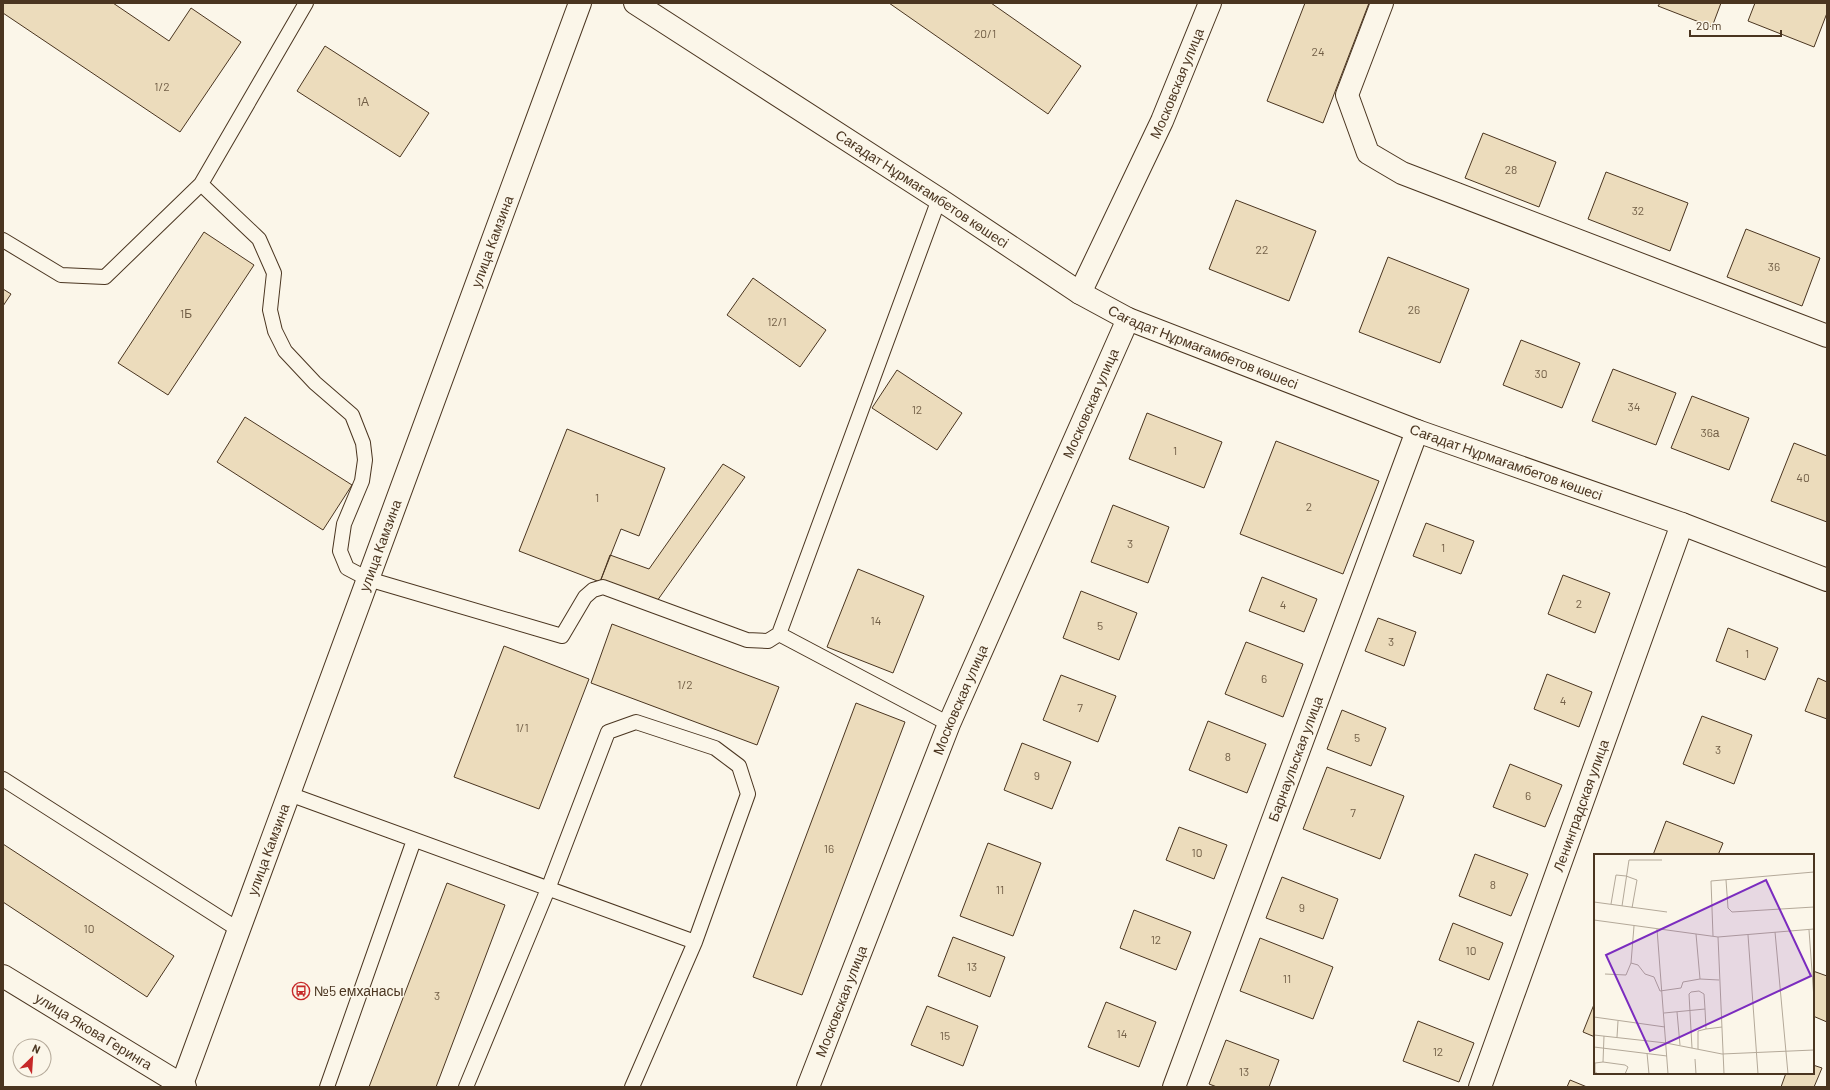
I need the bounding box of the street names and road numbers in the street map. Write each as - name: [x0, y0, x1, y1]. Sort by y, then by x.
- street label: Московская улица: [1146, 25, 1207, 141]
- street label: Сағадат Нұрмағамбетов көшесі: [833, 126, 1012, 251]
- street label: улица Камзина: [467, 193, 516, 290]
- street label: Сағадат Нұрмағамбетов көшесі: [1105, 301, 1301, 392]
- street label: Московская улица: [1059, 345, 1122, 461]
- street label: Сағадат Нұрмағамбетов көшесі: [1407, 420, 1605, 503]
- street label: улица Камзина: [355, 497, 405, 594]
- street label: Московская улица: [929, 642, 991, 757]
- street label: Барнаульская улица: [1264, 693, 1326, 824]
- street label: Ленинградская улица: [1549, 737, 1612, 874]
- street label: улица Камзина: [243, 801, 293, 898]
- street label: Московская улица: [812, 943, 870, 1059]
- street label: улица Якова Геринга: [32, 989, 156, 1073]

